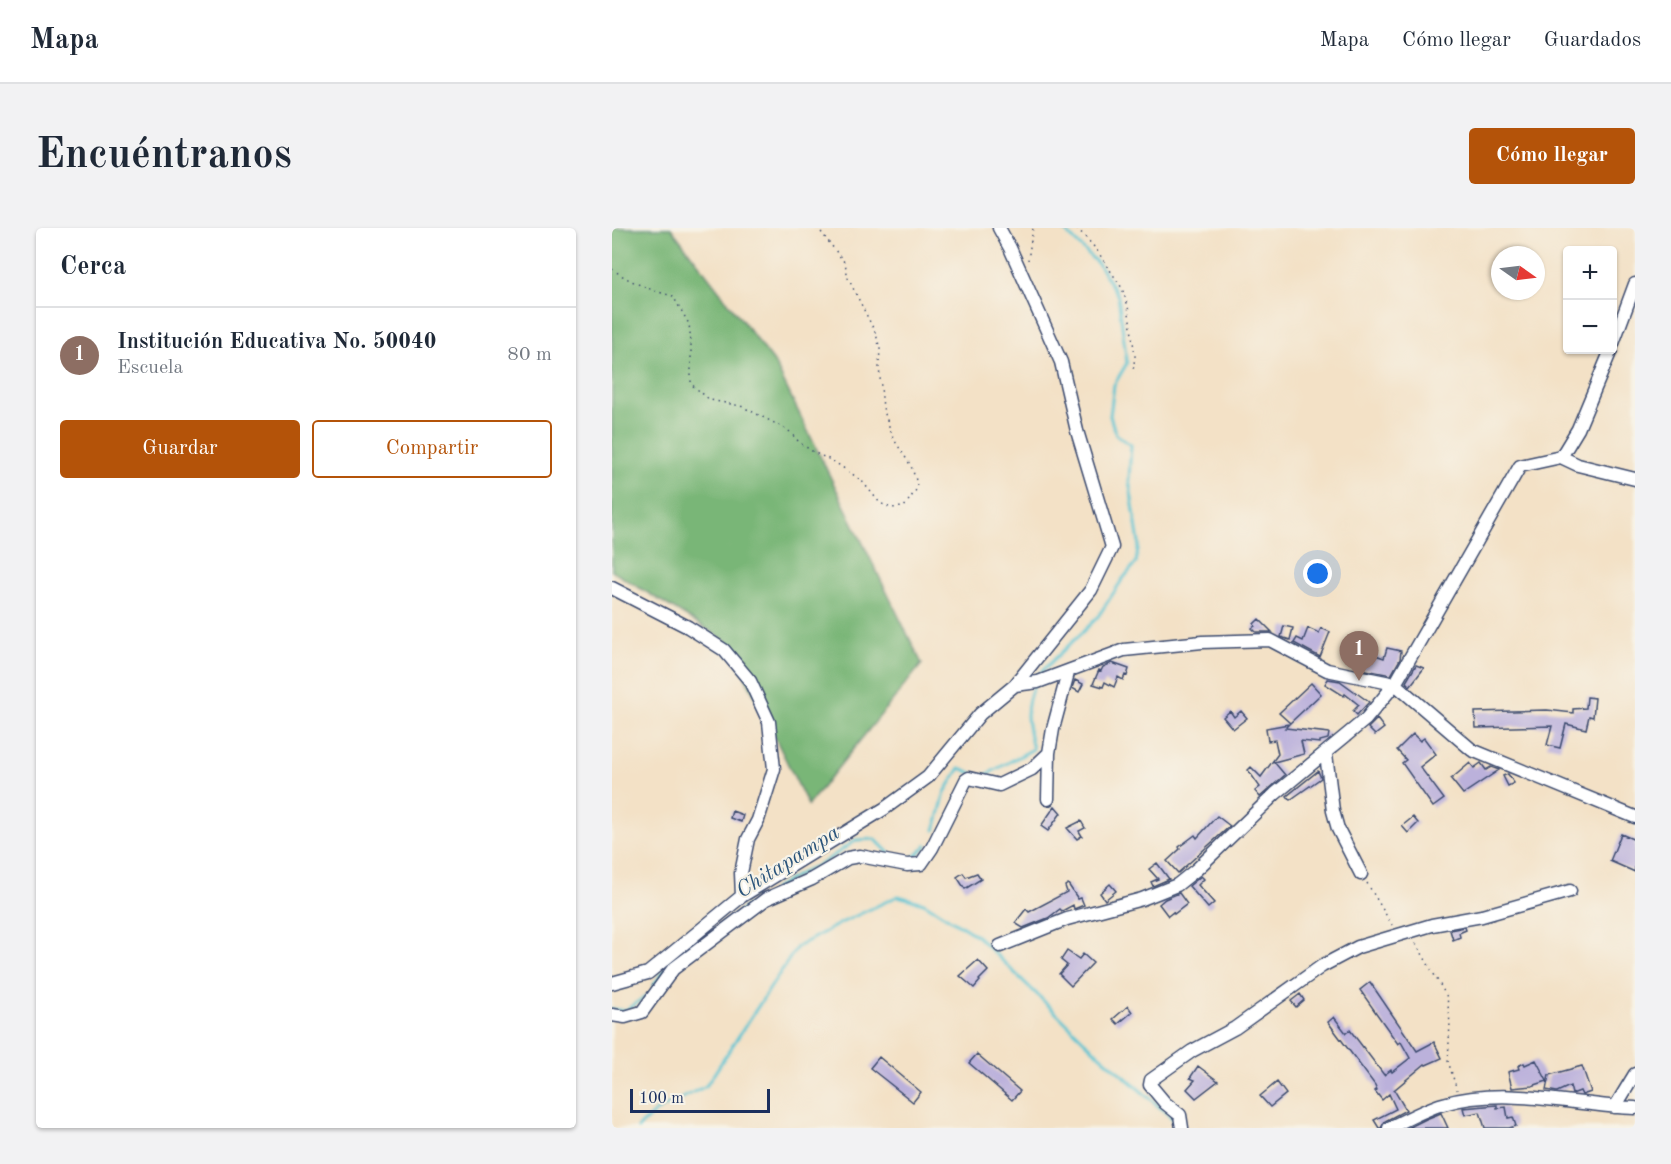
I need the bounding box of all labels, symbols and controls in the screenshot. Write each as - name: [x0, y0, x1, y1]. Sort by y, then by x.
- text: Mapa: [30, 27, 99, 55]
- text: Mapa: [1320, 30, 1369, 51]
- text: Cómo llegar: [1402, 30, 1511, 51]
- text: Guardados: [1544, 30, 1641, 51]
- button: Cómo llegar: [1469, 128, 1635, 184]
- text: Encuéntranos: [36, 135, 292, 177]
- north arrow: [1491, 246, 1545, 300]
- map controls: [1563, 246, 1617, 354]
- button: +: [1563, 246, 1617, 300]
- text: Cerca: [60, 254, 126, 280]
- button: −: [1563, 300, 1617, 354]
- text: Institución Educativa No. 50040: [117, 331, 437, 353]
- text: 1: [74, 345, 85, 365]
- text: 80 m: [507, 345, 552, 365]
- text: Escuela: [117, 358, 183, 378]
- button: Guardar: [60, 420, 300, 478]
- button: Compartir: [312, 420, 552, 478]
- your location: [1303, 559, 1332, 588]
- pin: 1: [1340, 632, 1378, 681]
- water label: Chitapampa: [732, 821, 844, 902]
- scale bar: [630, 1086, 770, 1114]
- text: 100 m: [639, 1091, 684, 1107]

